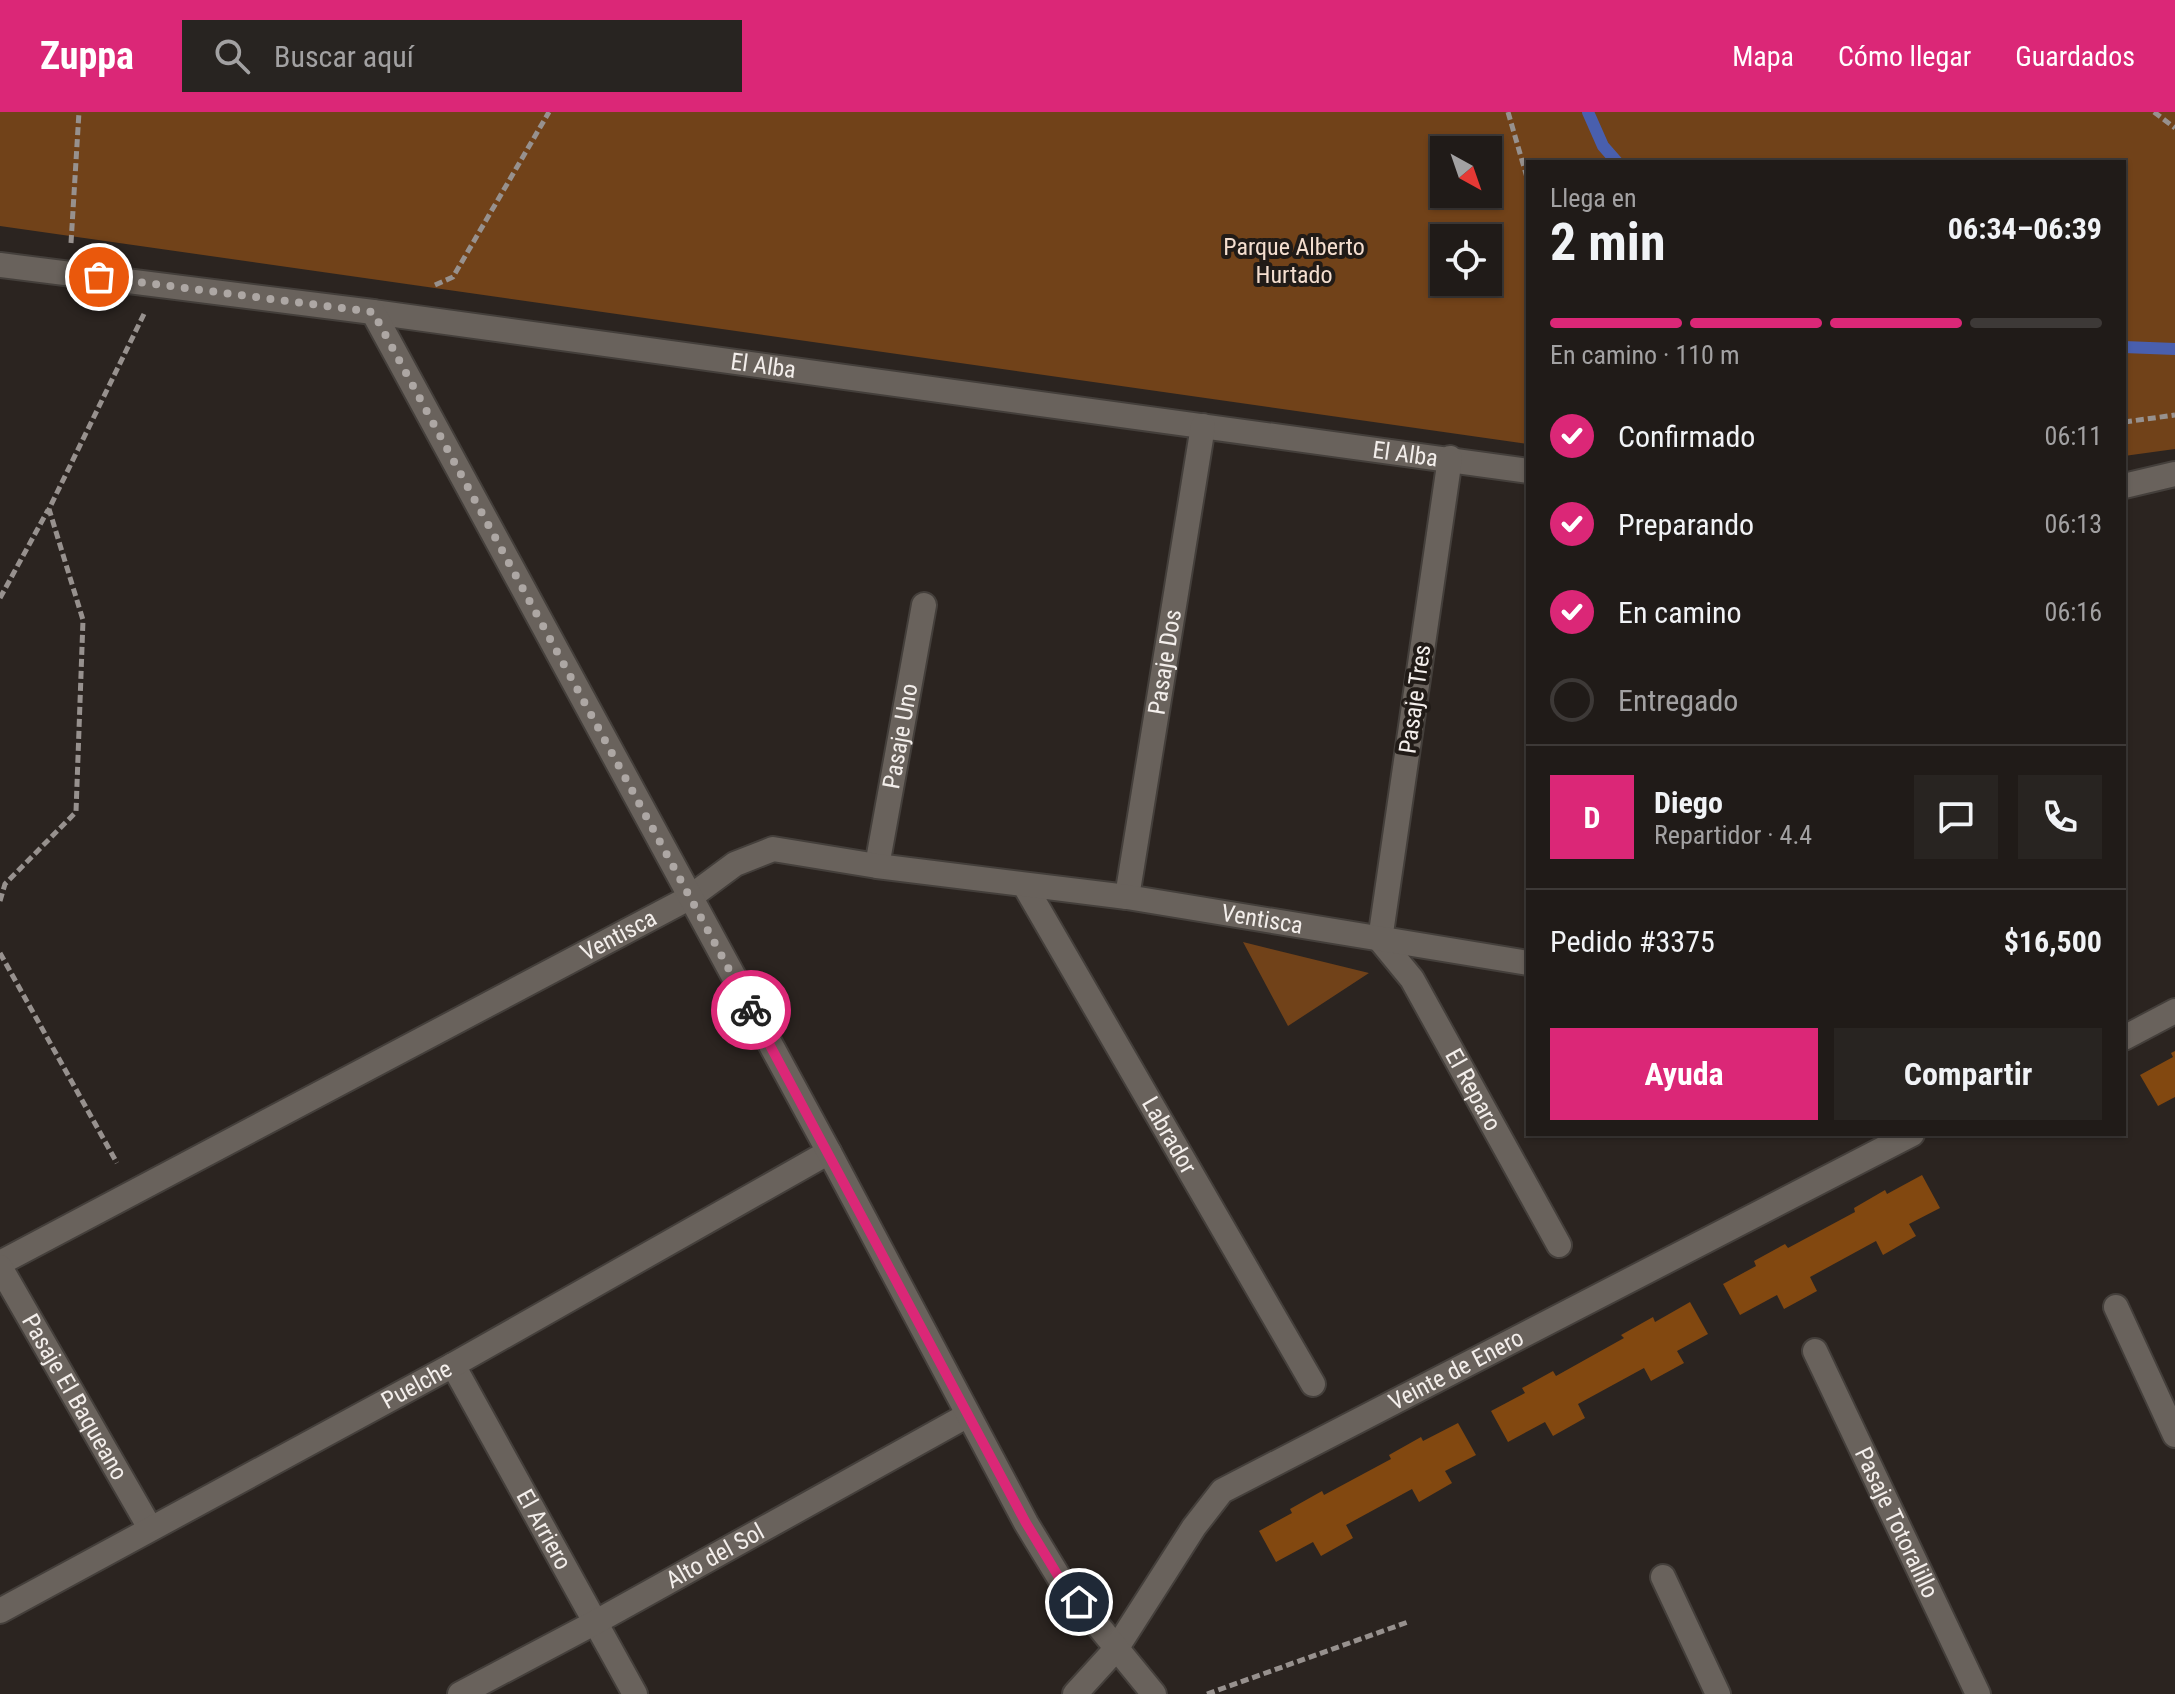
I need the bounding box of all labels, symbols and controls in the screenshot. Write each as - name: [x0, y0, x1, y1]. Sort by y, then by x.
- search box: [182, 20, 742, 92]
- text: Zuppa: [40, 34, 134, 78]
- icon: search: [210, 34, 254, 78]
- text: Buscar aquí: [274, 39, 414, 74]
- text: Mapa: [1732, 40, 1794, 73]
- text: Cómo llegar: [1838, 40, 1971, 73]
- text: Guardados: [2015, 40, 2135, 73]
- north arrow: [1430, 136, 1502, 208]
- map controls: [1430, 136, 1502, 296]
- text: Llega en: [1550, 183, 1637, 213]
- text: 06:34–06:39: [1948, 211, 2102, 246]
- text: 2 min: [1550, 212, 1666, 273]
- button: locate: [1430, 224, 1502, 296]
- park label: Parque Alberto Hurtado: [1223, 233, 1365, 289]
- pin: [65, 243, 133, 311]
- icon: bag: [77, 255, 121, 299]
- text: En camino · 110 m: [1550, 340, 1739, 370]
- street label: El Alba: [729, 347, 798, 384]
- icon: check: [1550, 414, 1594, 458]
- text: Confirmado: [1618, 419, 1755, 454]
- text: 06:11: [2045, 421, 2102, 451]
- street label: El Alba: [1371, 436, 1440, 472]
- icon: check: [1550, 502, 1594, 546]
- text: Preparando: [1618, 507, 1754, 542]
- text: 06:13: [2045, 509, 2102, 539]
- icon: check: [1550, 590, 1594, 634]
- text: En camino: [1618, 595, 1742, 630]
- text: 06:16: [2045, 597, 2102, 627]
- street label: Pasaje Dos: [1143, 607, 1187, 717]
- street label: Pasaje Tres: [1394, 643, 1436, 755]
- street label: Pasaje Uno: [877, 681, 924, 791]
- text: Entregado: [1618, 683, 1738, 718]
- button: chat: [1914, 775, 1998, 859]
- button: phone: [2018, 775, 2102, 859]
- text: Diego: [1654, 785, 1723, 820]
- text: D: [1584, 800, 1600, 835]
- text: Repartidor · 4.4: [1654, 820, 1812, 850]
- street label: Ventisca: [1219, 899, 1305, 940]
- street label: Ventisca: [576, 904, 661, 967]
- text: Pedido #3375: [1550, 924, 1715, 959]
- text: $16,500: [2004, 924, 2102, 959]
- courier: [711, 970, 791, 1050]
- icon: bike: [729, 988, 773, 1032]
- button: Ayuda: [1550, 1028, 1818, 1120]
- button: Compartir: [1834, 1028, 2102, 1120]
- street label: El Reparo: [1439, 1044, 1507, 1136]
- street label: Labrador: [1136, 1092, 1202, 1179]
- street label: Pasaje El Baqueano: [16, 1309, 133, 1485]
- street label: Veinte de Enero: [1384, 1323, 1528, 1416]
- street label: Puelche: [377, 1354, 456, 1415]
- street label: Pasaje Totoralillo: [1849, 1443, 1944, 1602]
- street label: El Arriero: [511, 1485, 577, 1574]
- street label: Alto del Sol: [661, 1517, 769, 1594]
- pin: [1045, 1568, 1113, 1636]
- icon: home: [1057, 1580, 1101, 1624]

